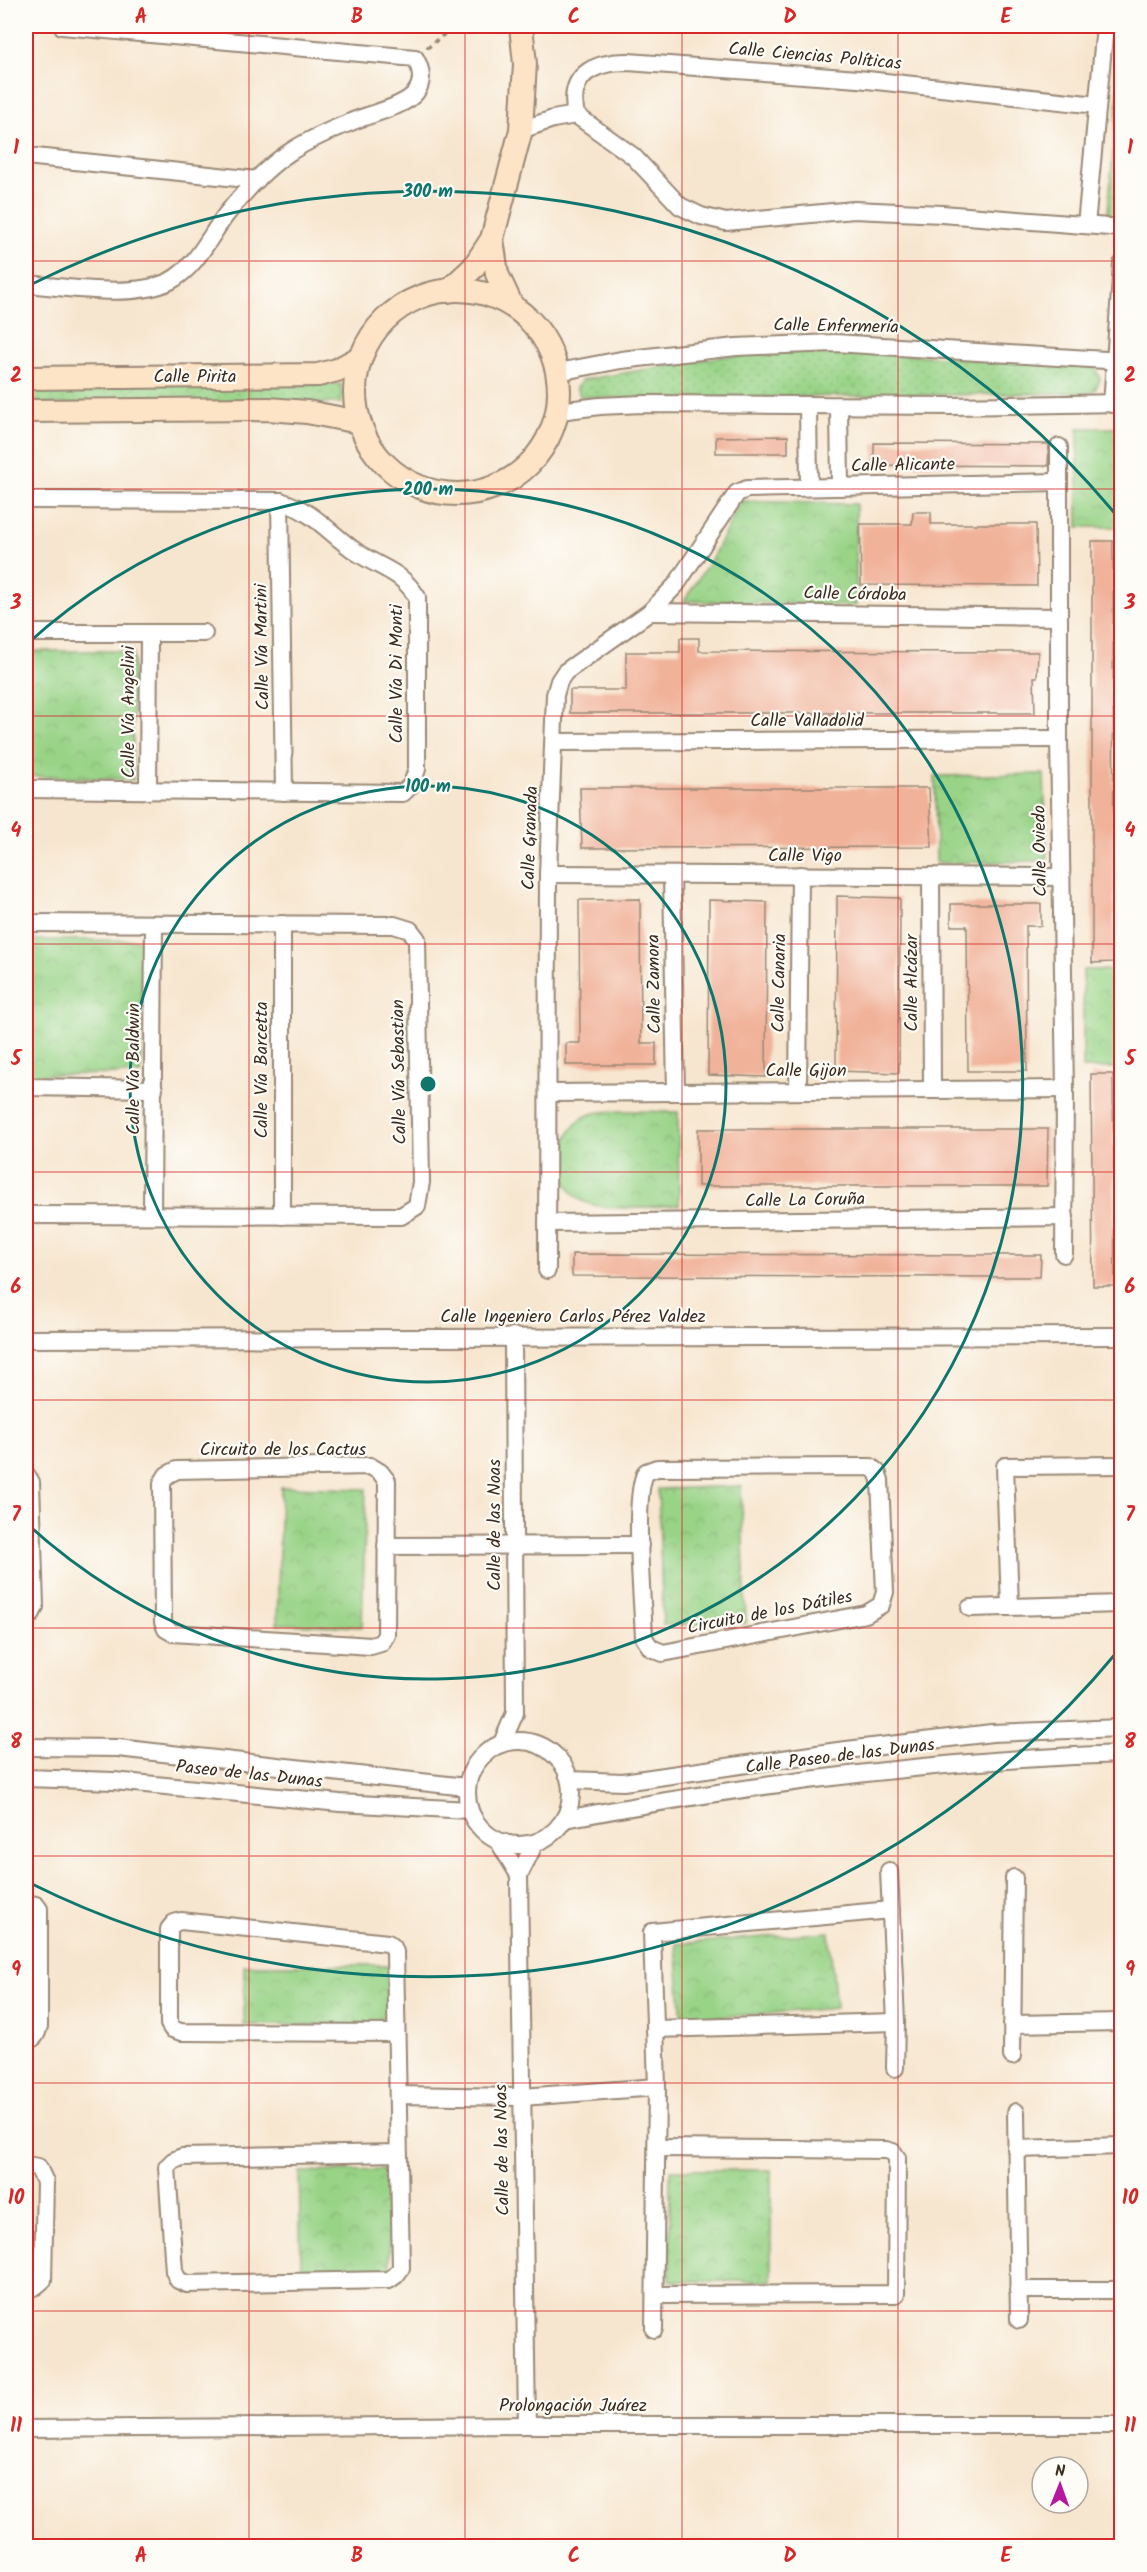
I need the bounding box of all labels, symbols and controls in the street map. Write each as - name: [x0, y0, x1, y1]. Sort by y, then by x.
- text: A: [135, 2, 147, 34]
- text: B: [351, 2, 363, 34]
- text: C: [568, 2, 580, 34]
- text: D: [783, 2, 797, 34]
- text: E: [1000, 2, 1012, 34]
- street label: Calle Ciencias Políticas: [727, 35, 903, 79]
- text: 1: [13, 133, 19, 165]
- text: 1: [1127, 133, 1133, 165]
- text: 300 m: [402, 178, 453, 207]
- street label: Calle Enfermería: [773, 311, 899, 343]
- text: 2: [10, 361, 22, 393]
- text: 2: [1124, 361, 1136, 393]
- street label: Calle Pirita: [153, 363, 237, 392]
- street label: Calle Alicante: [851, 451, 955, 481]
- text: 200 m: [403, 476, 454, 505]
- street label: Calle Córdoba: [803, 580, 907, 610]
- street label: Calle Vía Martini: [247, 583, 279, 711]
- text: 3: [10, 588, 22, 620]
- text: 3: [1124, 588, 1136, 620]
- street label: Calle Vía Di Monti: [383, 604, 412, 744]
- street label: Calle Vía Angelini: [115, 645, 144, 778]
- street label: Calle Valladolid: [750, 707, 865, 736]
- text: 100 m: [405, 773, 451, 802]
- street label: Calle Granada: [515, 785, 547, 891]
- street label: Calle Oviedo: [1026, 805, 1056, 897]
- text: 4: [11, 816, 22, 848]
- text: 4: [1125, 816, 1136, 848]
- street label: Calle Vigo: [768, 842, 842, 871]
- street label: Calle Canaria: [765, 933, 795, 1033]
- street label: Calle Alcázar: [898, 933, 927, 1032]
- street label: Calle Zamora: [640, 934, 670, 1034]
- street label: Calle Vía Sebastian: [384, 999, 416, 1145]
- street label: Calle Vía Barcetta: [248, 1001, 277, 1139]
- street label: Calle Vía Baldwin: [120, 1003, 149, 1135]
- text: 5: [10, 1044, 23, 1076]
- text: 5: [1124, 1044, 1137, 1076]
- street label: Calle Gijon: [766, 1057, 846, 1086]
- centre of rings: [418, 1074, 438, 1094]
- street label: Calle La Coruña: [745, 1185, 865, 1217]
- text: 6: [11, 1272, 22, 1304]
- text: 6: [1125, 1272, 1136, 1304]
- street label: Calle Ingeniero Carlos Pérez Valdez: [440, 1303, 706, 1332]
- street label: Circuito de los Cactus: [200, 1436, 367, 1465]
- street label: Calle de las Noas: [481, 1459, 510, 1591]
- text: 7: [11, 1500, 21, 1532]
- text: 7: [1125, 1500, 1135, 1532]
- street label: Circuito de los Dátiles: [685, 1583, 855, 1643]
- text: 8: [10, 1727, 22, 1759]
- text: 8: [1124, 1727, 1136, 1759]
- street label: Calle Paseo de las Dunas: [744, 1731, 937, 1783]
- street label: Paseo de las Dunas: [174, 1753, 324, 1797]
- text: 9: [11, 1955, 21, 1987]
- text: 9: [1125, 1955, 1135, 1987]
- street label: Calle de las Noas: [487, 2084, 519, 2216]
- text: 10: [8, 2183, 25, 2215]
- text: 10: [1122, 2183, 1139, 2215]
- street label: Prolongación Juárez: [499, 2392, 647, 2421]
- text: 11: [10, 2411, 22, 2443]
- text: 11: [1124, 2411, 1136, 2443]
- north arrow: [1030, 2455, 1090, 2515]
- text: N: [1055, 2459, 1066, 2484]
- text: A: [135, 2541, 147, 2572]
- text: B: [351, 2541, 363, 2572]
- text: C: [568, 2541, 580, 2572]
- text: D: [783, 2541, 797, 2572]
- text: E: [1000, 2541, 1012, 2572]

